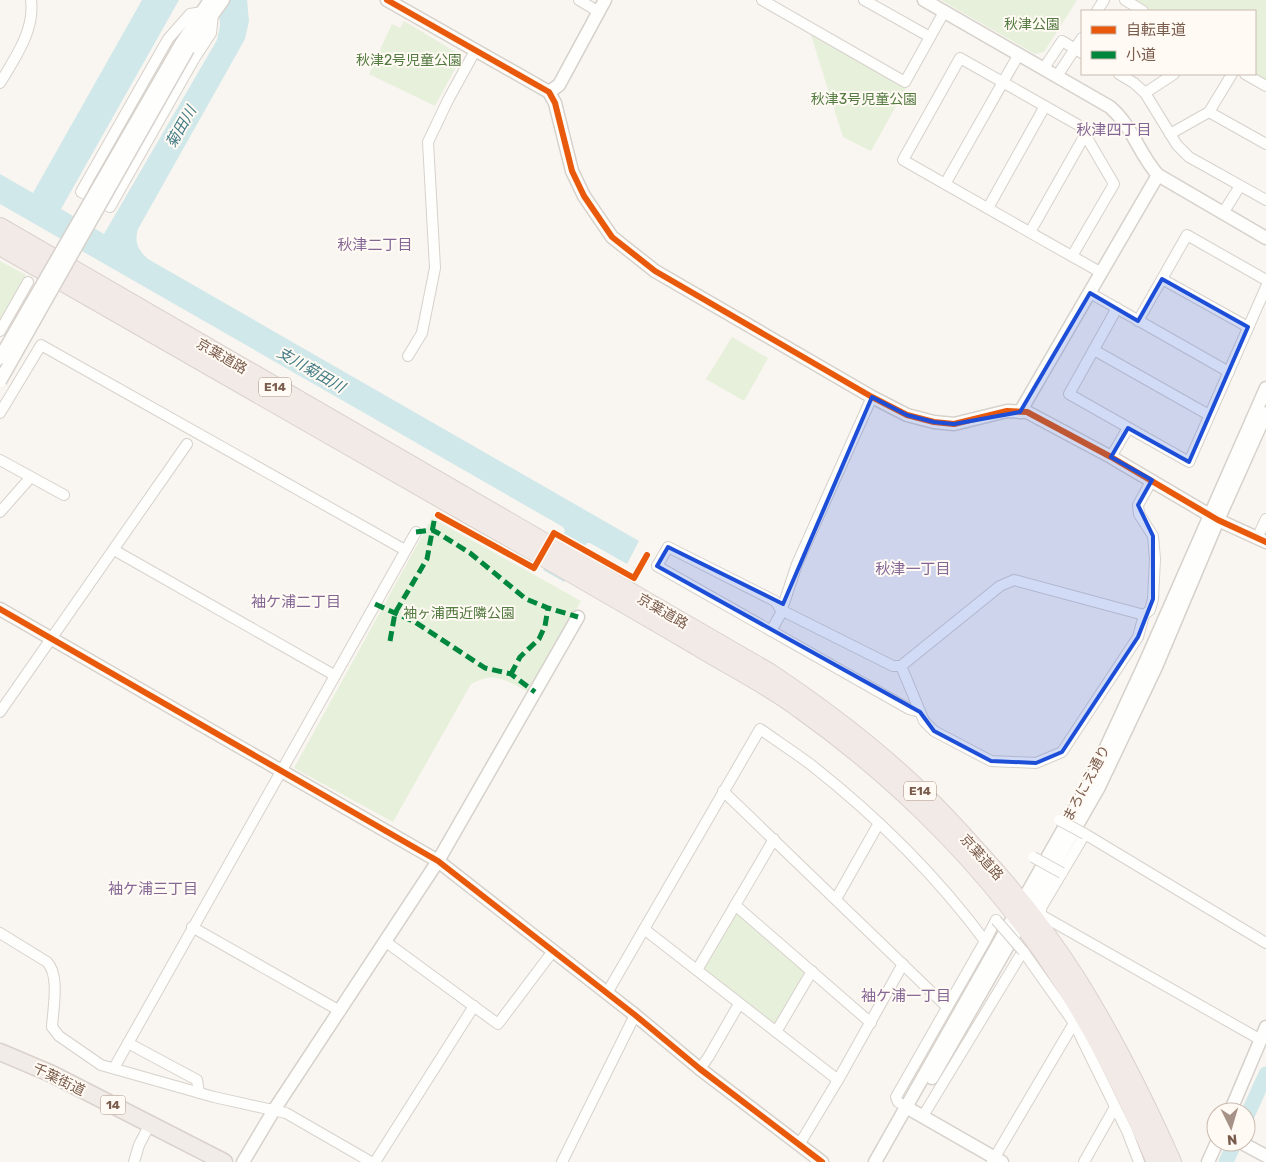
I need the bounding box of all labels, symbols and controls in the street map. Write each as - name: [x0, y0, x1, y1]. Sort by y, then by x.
- legend: [1081, 10, 1256, 75]
- park label: 秋津公園: [1004, 16, 1060, 33]
- text: 自転車道: [1126, 21, 1186, 39]
- text: 小道: [1126, 46, 1156, 64]
- park label: 秋津2号児童公園: [356, 52, 462, 69]
- park label: 秋津3号児童公園: [811, 91, 917, 108]
- water label: 菊田川: [162, 101, 201, 151]
- district label: 秋津四丁目: [1076, 121, 1152, 139]
- district label: 秋津二丁目: [337, 236, 413, 254]
- street label: 京葉道路: [193, 335, 250, 378]
- water label: 支川菊田川: [274, 343, 350, 398]
- road number: E14: [259, 378, 291, 397]
- district label: 秋津一丁目: [875, 560, 951, 578]
- street label: 京葉道路: [634, 590, 691, 633]
- district label: 袖ケ浦二丁目: [251, 593, 341, 611]
- park label: 袖ヶ浦西近隣公園: [403, 605, 515, 622]
- street label: まろにえ通り: [1059, 742, 1114, 824]
- road number: E14: [904, 781, 936, 800]
- street label: 京葉道路: [957, 831, 1007, 884]
- district label: 袖ケ浦三丁目: [108, 880, 198, 898]
- district label: 袖ケ浦一丁目: [861, 987, 951, 1005]
- street label: 千葉街道: [30, 1060, 88, 1099]
- road number: 14: [100, 1096, 126, 1114]
- north arrow: [1206, 1102, 1256, 1152]
- text: N: [1226, 1131, 1238, 1148]

